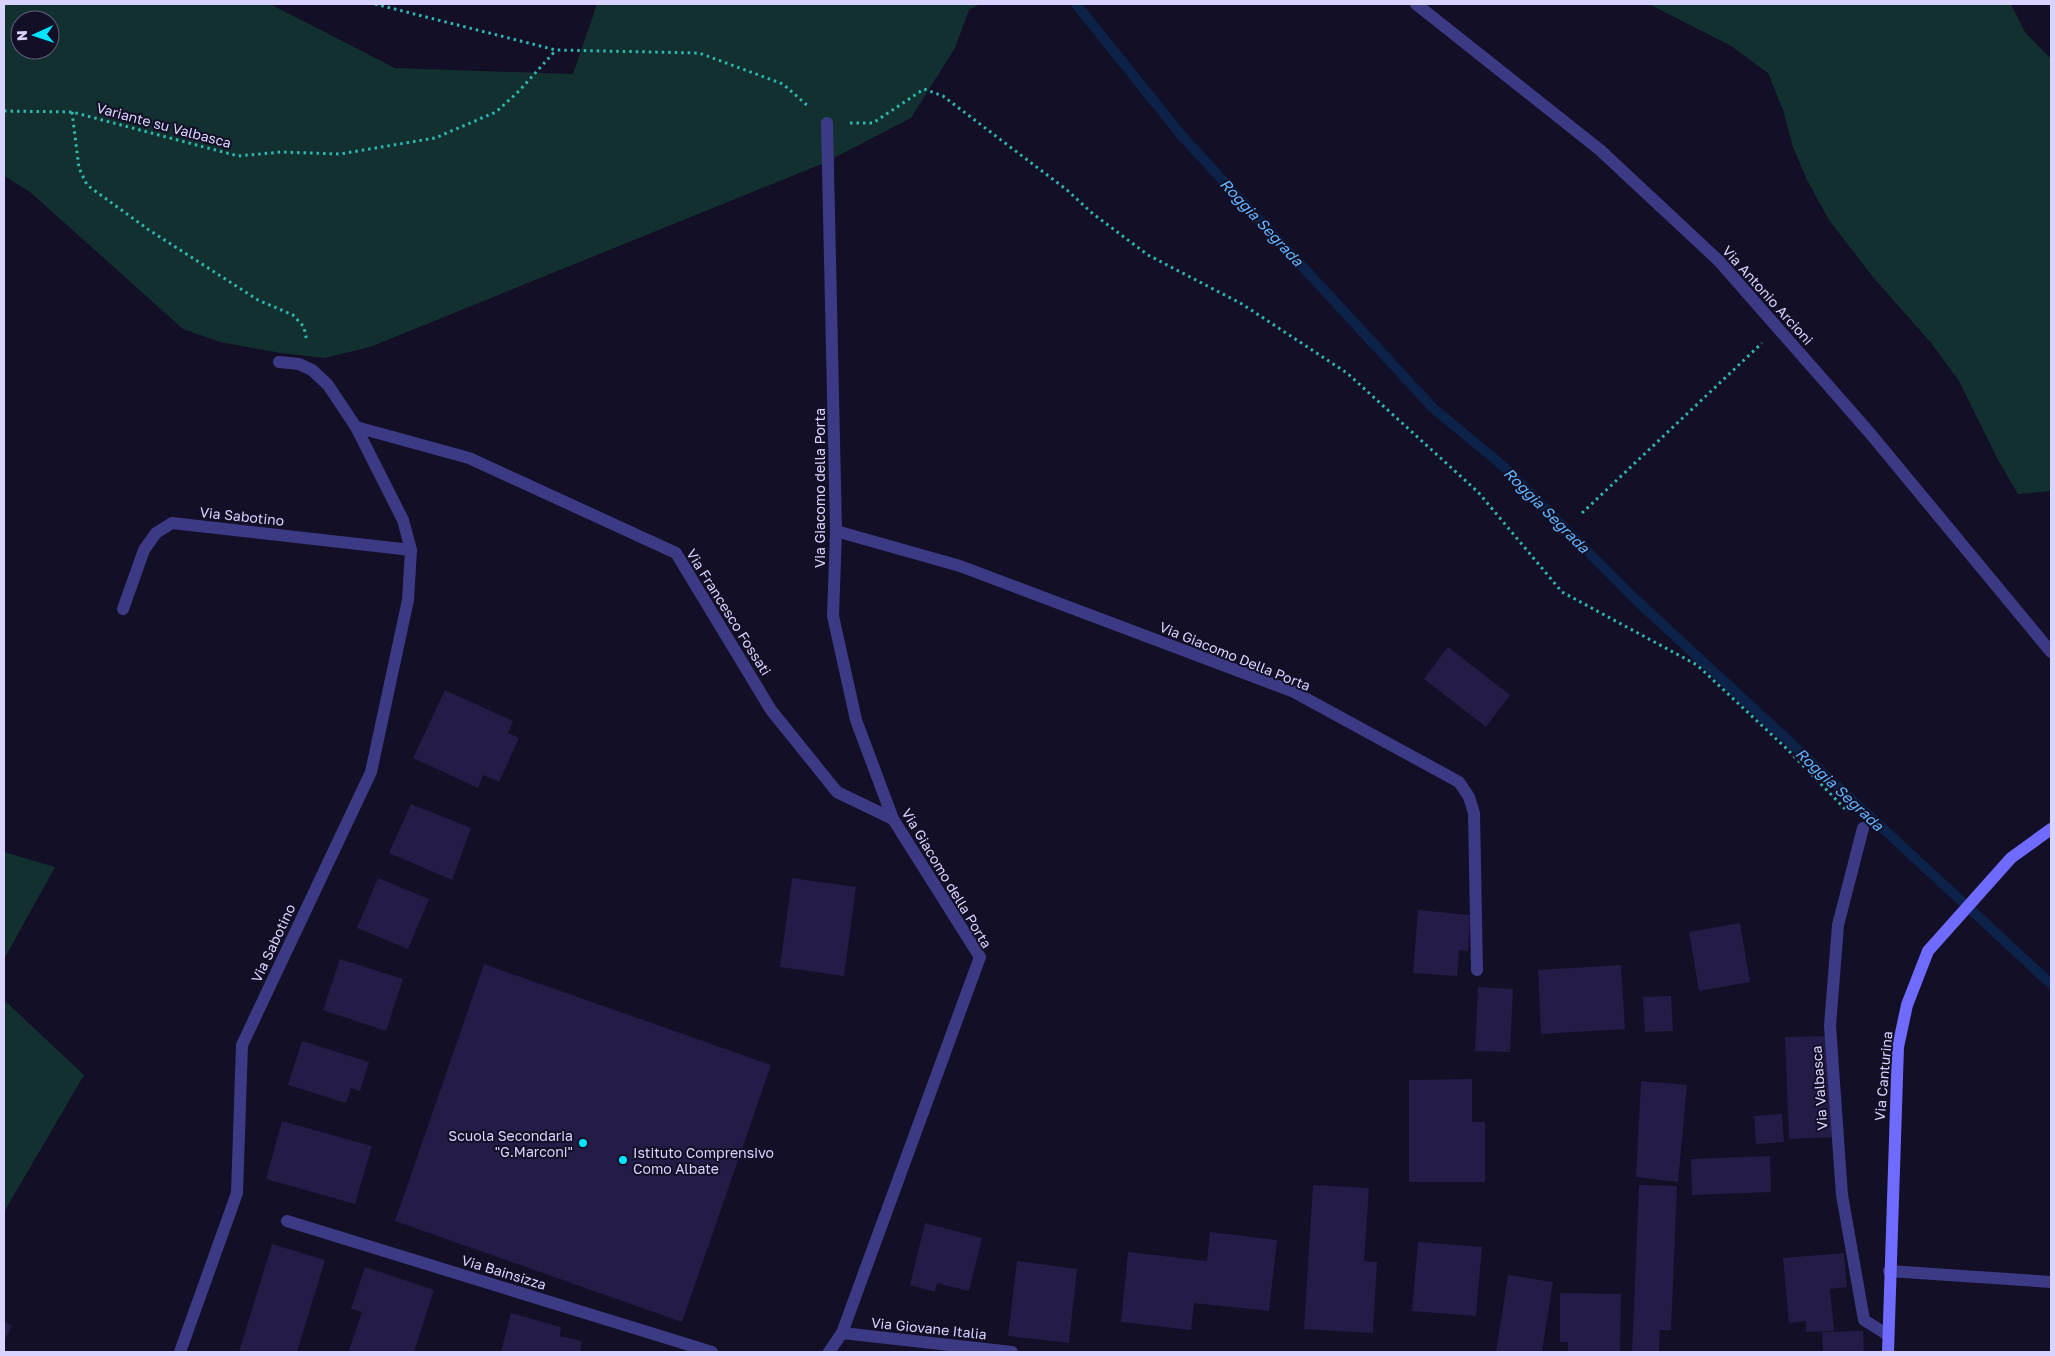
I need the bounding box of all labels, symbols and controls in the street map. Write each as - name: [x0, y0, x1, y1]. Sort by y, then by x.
- north arrow: [10, 10, 60, 60]
- text: N: [13, 30, 30, 41]
- street label: Variante su Valbasca: [95, 99, 233, 151]
- water label: Roggia Segrada: [1216, 174, 1308, 271]
- street label: Via Antonio Arcioni: [1719, 242, 1817, 348]
- street label: Via Giacomo della Porta: [811, 408, 828, 568]
- water label: Roggia Segrada: [1500, 464, 1594, 557]
- street label: Via Sabotino: [199, 503, 285, 529]
- street label: Via Francesco Fossati: [683, 546, 775, 678]
- street label: Via Giacomo Della Porta: [1157, 618, 1313, 694]
- water label: Roggia Segrada: [1792, 744, 1888, 835]
- street label: Via Giacomo della Porta: [898, 805, 996, 951]
- street label: Via Sabotino: [247, 901, 299, 985]
- street label: Via Canturina: [1871, 1030, 1895, 1122]
- street label: Via Valbasca: [1808, 1045, 1830, 1131]
- place label: Scuola Secondaria "G.Marconi": [448, 1127, 573, 1160]
- marker: Scuola Secondaria "G.Marconi": [577, 1137, 589, 1149]
- place label: Istituto Comprensivo Como Albate: [633, 1144, 774, 1177]
- marker: Istituto Comprensivo Como Albate: [617, 1154, 629, 1166]
- street label: Via Bainsizza: [460, 1251, 548, 1293]
- street label: Via Giovane Italia: [870, 1313, 988, 1343]

